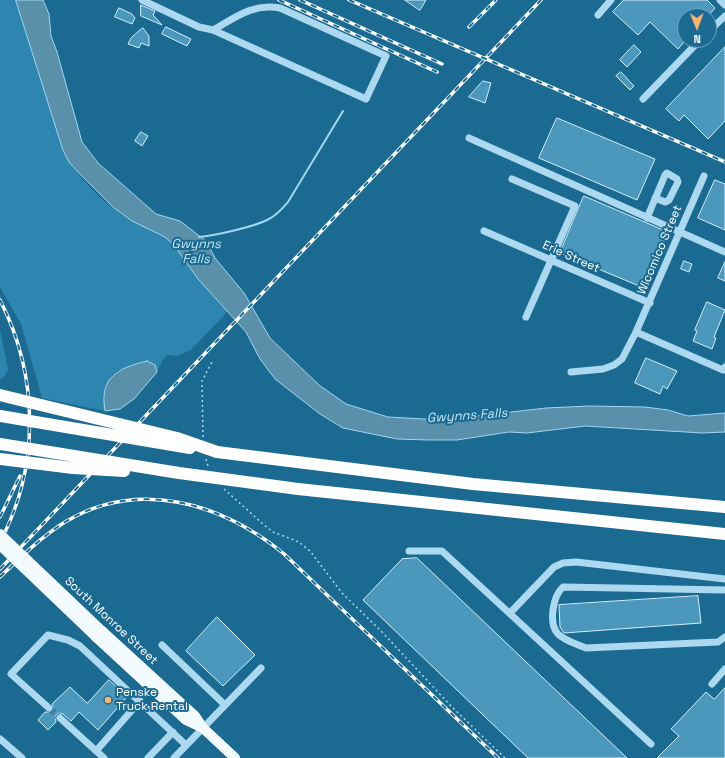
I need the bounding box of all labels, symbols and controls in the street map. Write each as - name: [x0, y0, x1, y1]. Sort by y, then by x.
- north arrow: [677, 8, 717, 48]
- text: N: [693, 32, 701, 46]
- street label: Wicomico Street: [635, 203, 685, 297]
- water label: Gwynns Falls: [171, 236, 221, 267]
- street label: Erie Street: [540, 238, 602, 276]
- water label: Gwynns Falls: [426, 405, 508, 427]
- street label: South Monroe Street: [62, 574, 160, 668]
- place label: Penske Truck Rental: [116, 686, 188, 714]
- marker: Penske Truck Rental: [103, 695, 113, 705]

